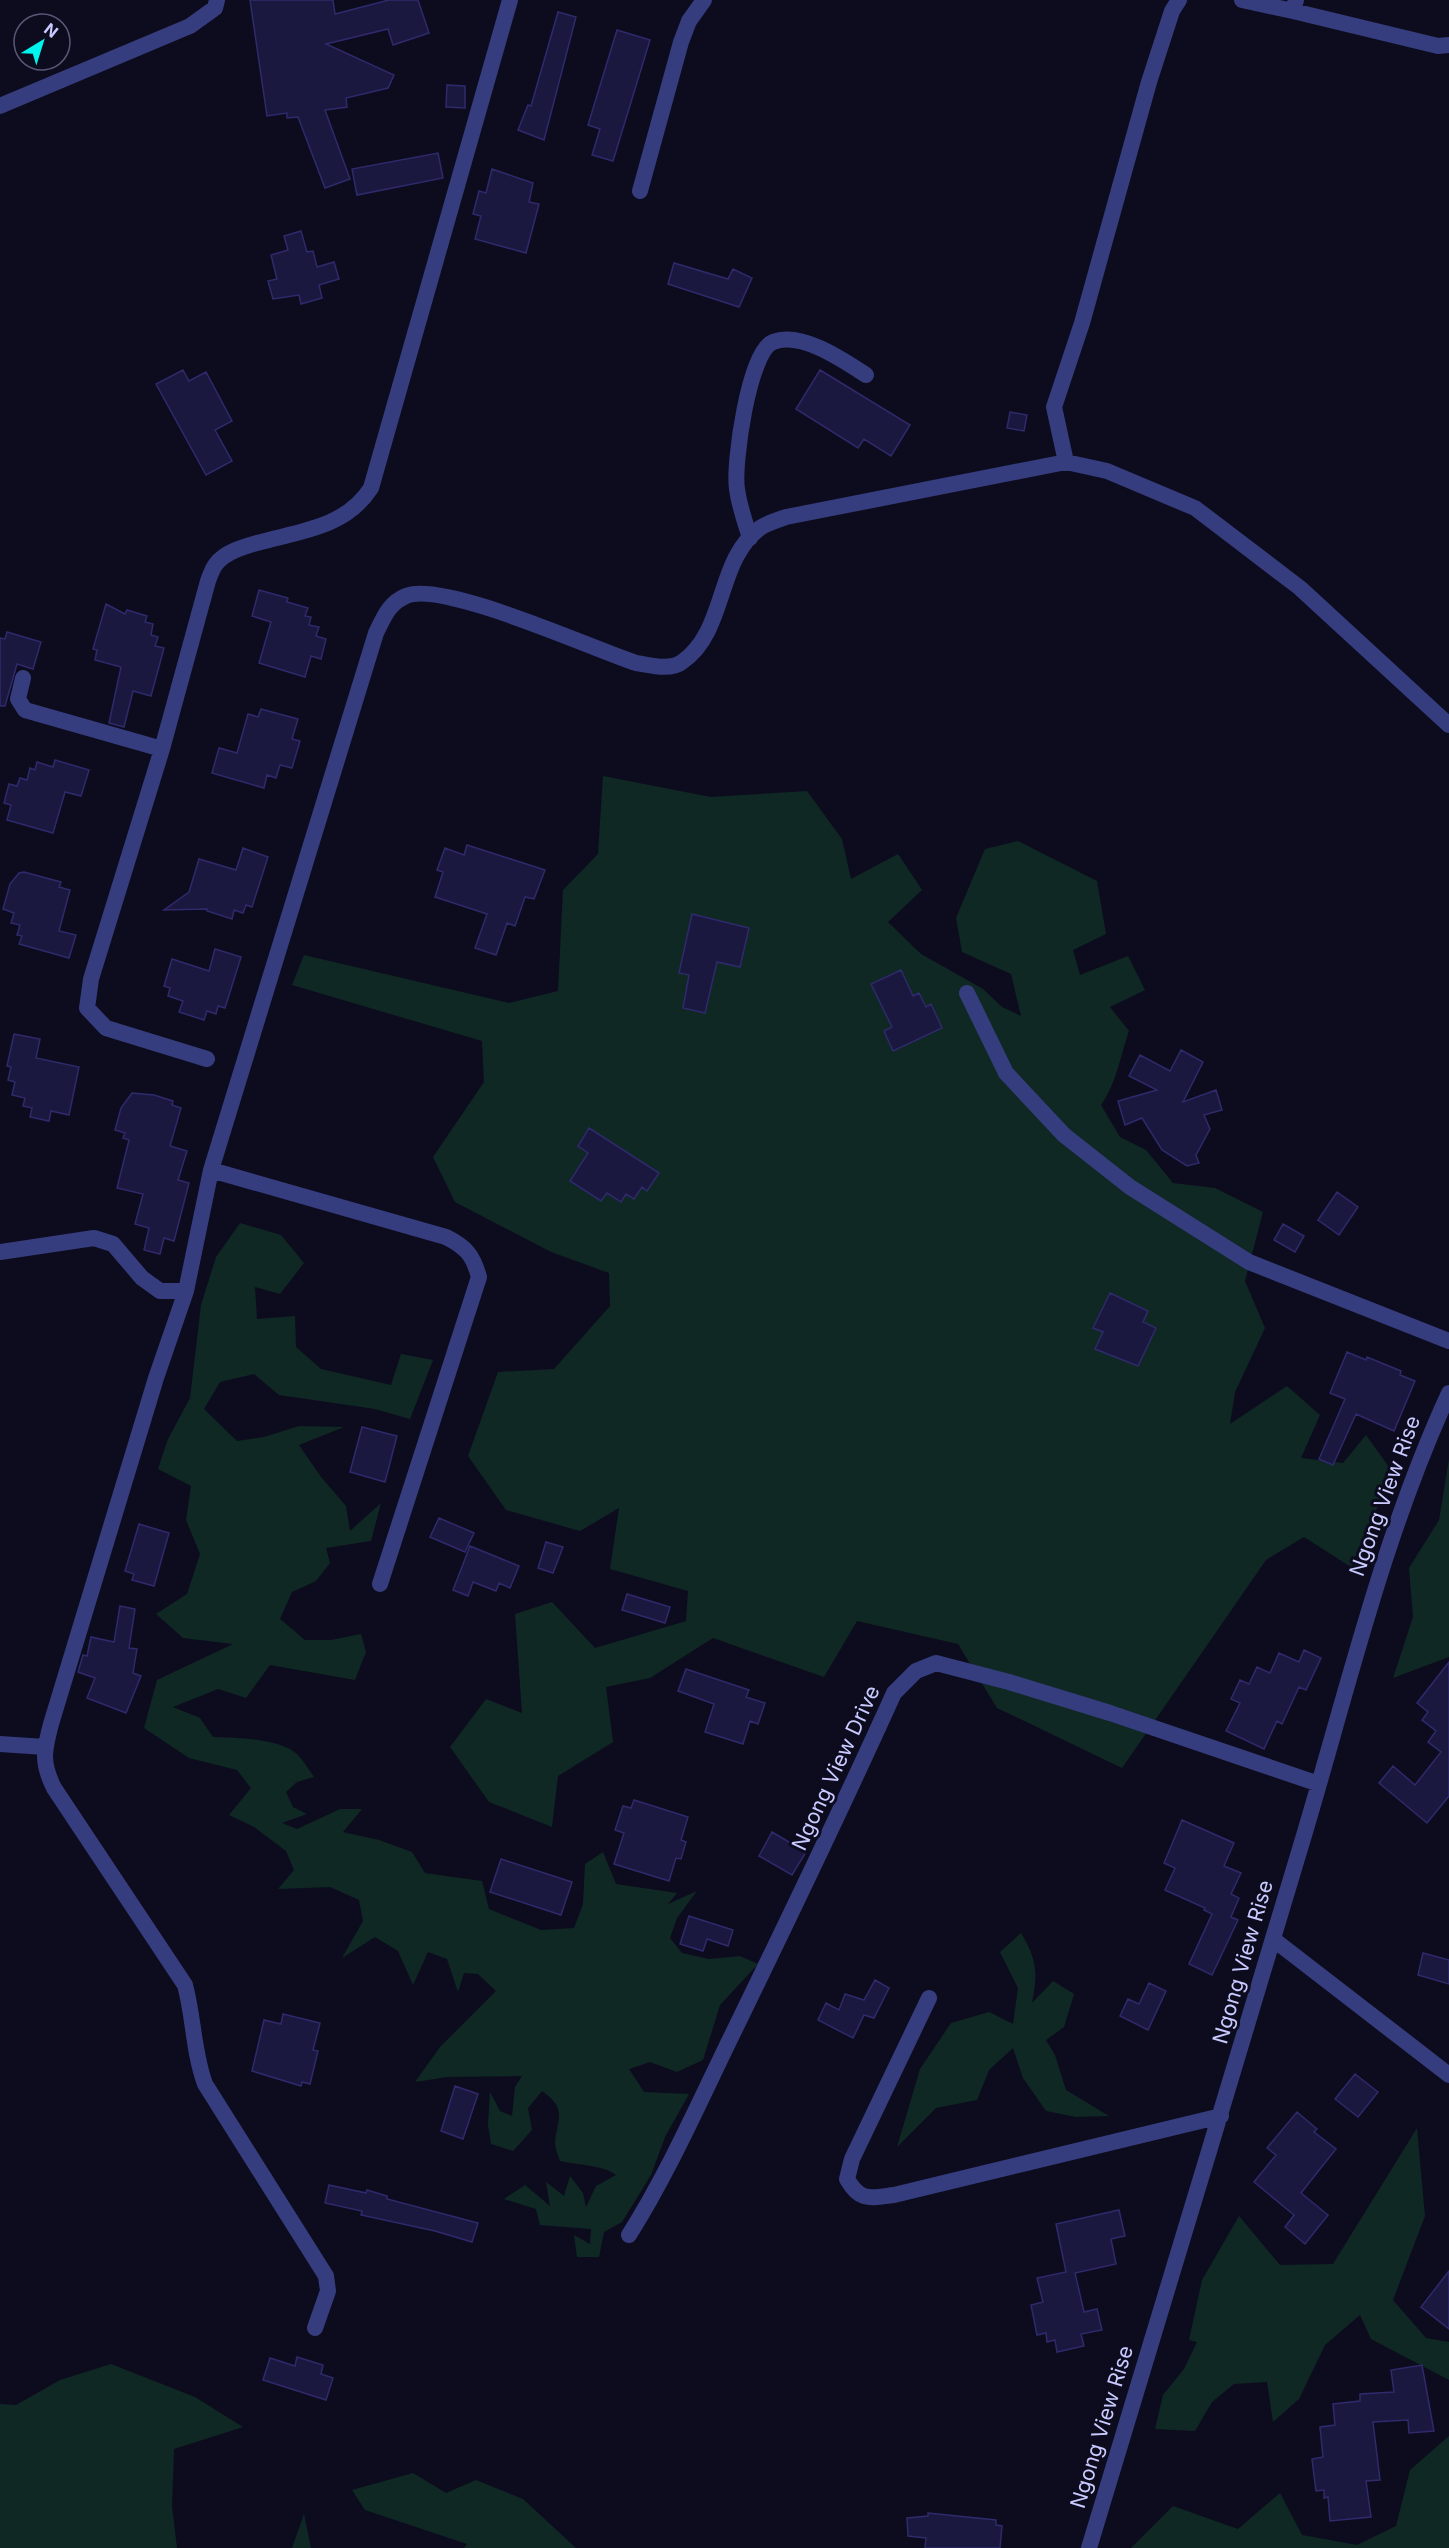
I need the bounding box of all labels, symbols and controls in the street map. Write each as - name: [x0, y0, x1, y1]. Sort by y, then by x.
- north arrow: [12, 12, 72, 72]
- text: N: [40, 19, 62, 42]
- street label: Ngong View Rise: [1344, 1412, 1425, 1579]
- street label: Ngong View Drive: [786, 1681, 885, 1854]
- street label: Ngong View Rise: [1207, 1877, 1278, 2047]
- street label: Ngong View Rise: [1065, 2342, 1138, 2511]

